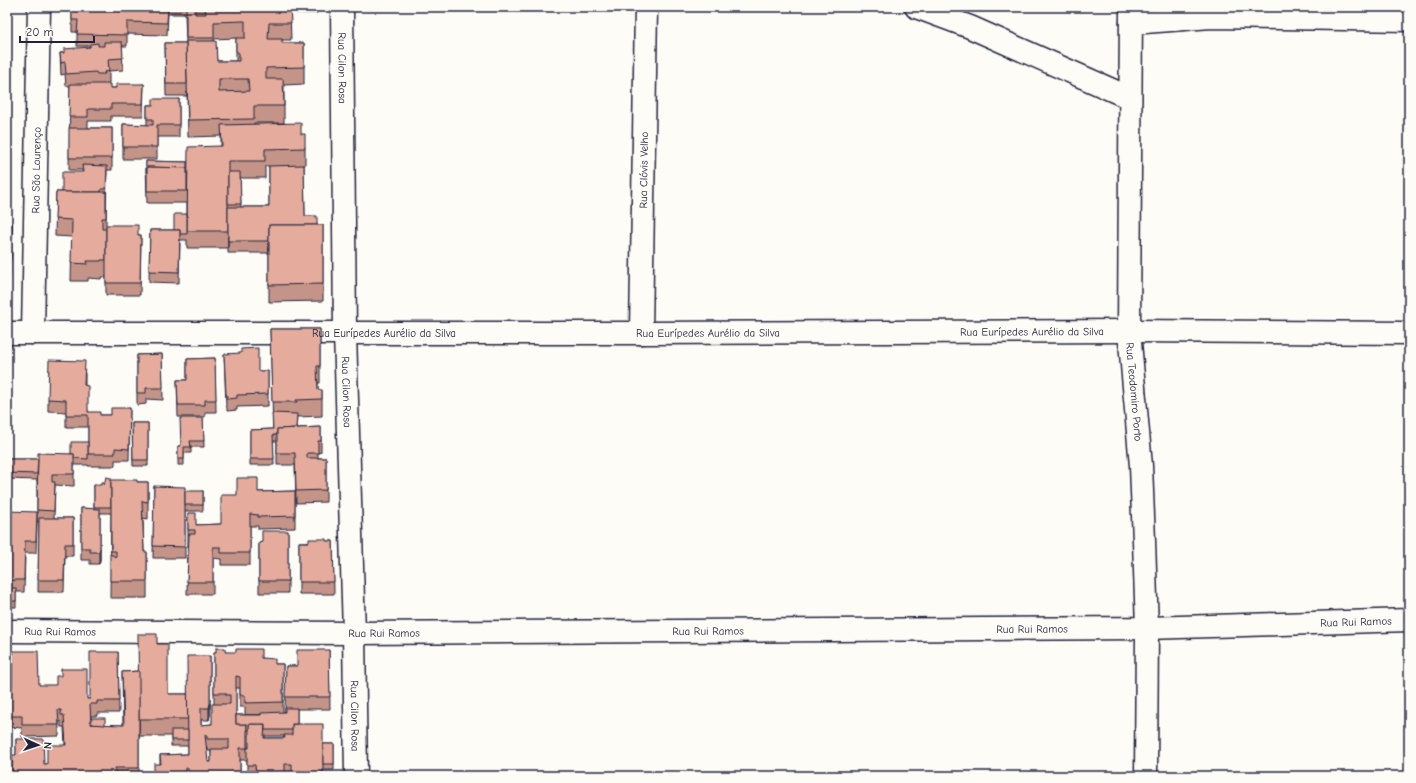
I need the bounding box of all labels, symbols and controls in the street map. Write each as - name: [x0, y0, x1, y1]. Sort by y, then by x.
- scale bar: [20, 18, 94, 44]
- text: 20 m: [26, 25, 54, 39]
- street label: Rua Cilon Rosa: [335, 32, 349, 104]
- street label: Rua São Lourenço: [29, 126, 44, 213]
- street label: Rua Clóvis Velho: [637, 131, 651, 208]
- street label: Rua Eurípedes Aurélio da Silva: [960, 325, 1104, 339]
- street label: Rua Eurípedes Aurélio da Silva: [636, 326, 780, 340]
- street label: Rua Eurípedes Aurélio da Silva: [312, 327, 456, 340]
- street label: Rua Teodomiro Porto: [1123, 342, 1145, 442]
- street label: Rua Cilon Rosa: [339, 356, 354, 428]
- street label: Rua Rui Ramos: [1320, 615, 1392, 630]
- street label: Rua Rui Ramos: [996, 622, 1068, 636]
- street label: Rua Rui Ramos: [24, 625, 96, 639]
- street label: Rua Rui Ramos: [672, 625, 744, 638]
- street label: Rua Rui Ramos: [348, 627, 420, 640]
- street label: Rua Cilon Rosa: [348, 680, 362, 752]
- north arrow: [18, 725, 58, 765]
- text: N: [41, 742, 54, 749]

